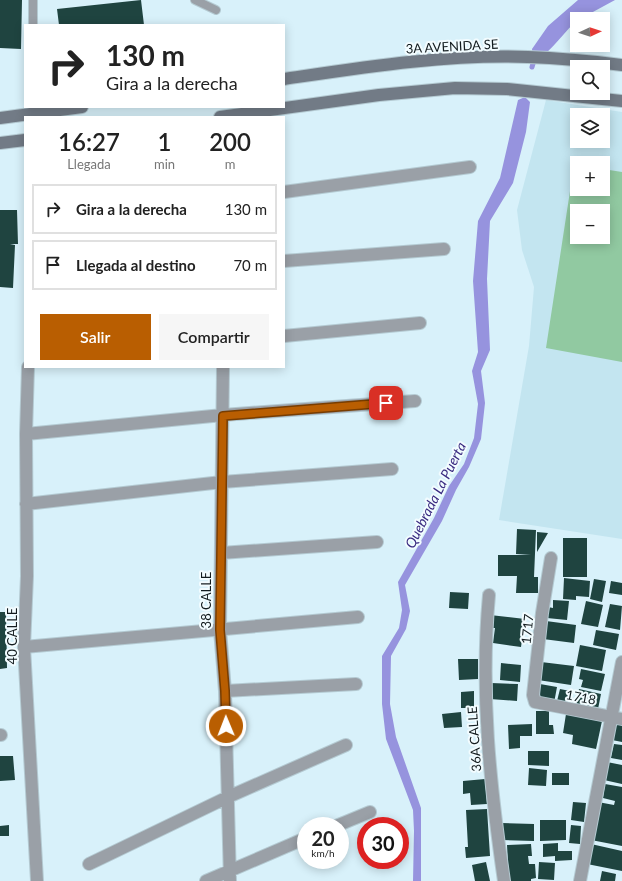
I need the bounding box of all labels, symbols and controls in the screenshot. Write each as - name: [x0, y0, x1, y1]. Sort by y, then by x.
- north arrow: [570, 12, 610, 52]
- map controls: [570, 12, 610, 244]
- street label: 3A AVENIDA SE: [405, 36, 499, 56]
- text: 130 m: [106, 38, 185, 72]
- icon: right: [40, 40, 92, 92]
- button: search: [570, 60, 610, 100]
- text: Gira a la derecha: [106, 72, 238, 94]
- button: layers: [570, 108, 610, 148]
- text: 16:27: [58, 127, 120, 156]
- text: 1: [158, 127, 171, 156]
- text: 200: [209, 127, 251, 156]
- text: Llegada: [67, 156, 111, 172]
- text: min: [154, 156, 175, 172]
- text: m: [225, 156, 235, 172]
- button: +: [570, 156, 610, 196]
- icon: right: [42, 198, 64, 220]
- text: Gira a la derecha: [76, 200, 187, 218]
- text: 130 m: [225, 200, 267, 218]
- button: −: [570, 204, 610, 244]
- icon: arrive: [42, 254, 64, 276]
- text: Llegada al destino: [76, 256, 196, 274]
- text: 70 m: [233, 256, 267, 274]
- button: Salir: [40, 314, 151, 360]
- button: Compartir: [159, 314, 269, 360]
- pin: [369, 386, 403, 420]
- icon: arrive: [375, 392, 397, 414]
- water label: Quebrada La Puerta: [401, 439, 469, 551]
- street label: 38 CALLE: [198, 572, 214, 628]
- street label: 40 CALLE: [4, 608, 20, 664]
- street label: 1717: [517, 613, 537, 645]
- street label: 1718: [565, 686, 597, 708]
- position arrow: [205, 705, 247, 747]
- street label: 36A CALLE: [464, 706, 484, 772]
- speed limit sign: 30: [357, 817, 409, 869]
- text: 20: [311, 826, 335, 850]
- text: km/h: [311, 847, 335, 859]

